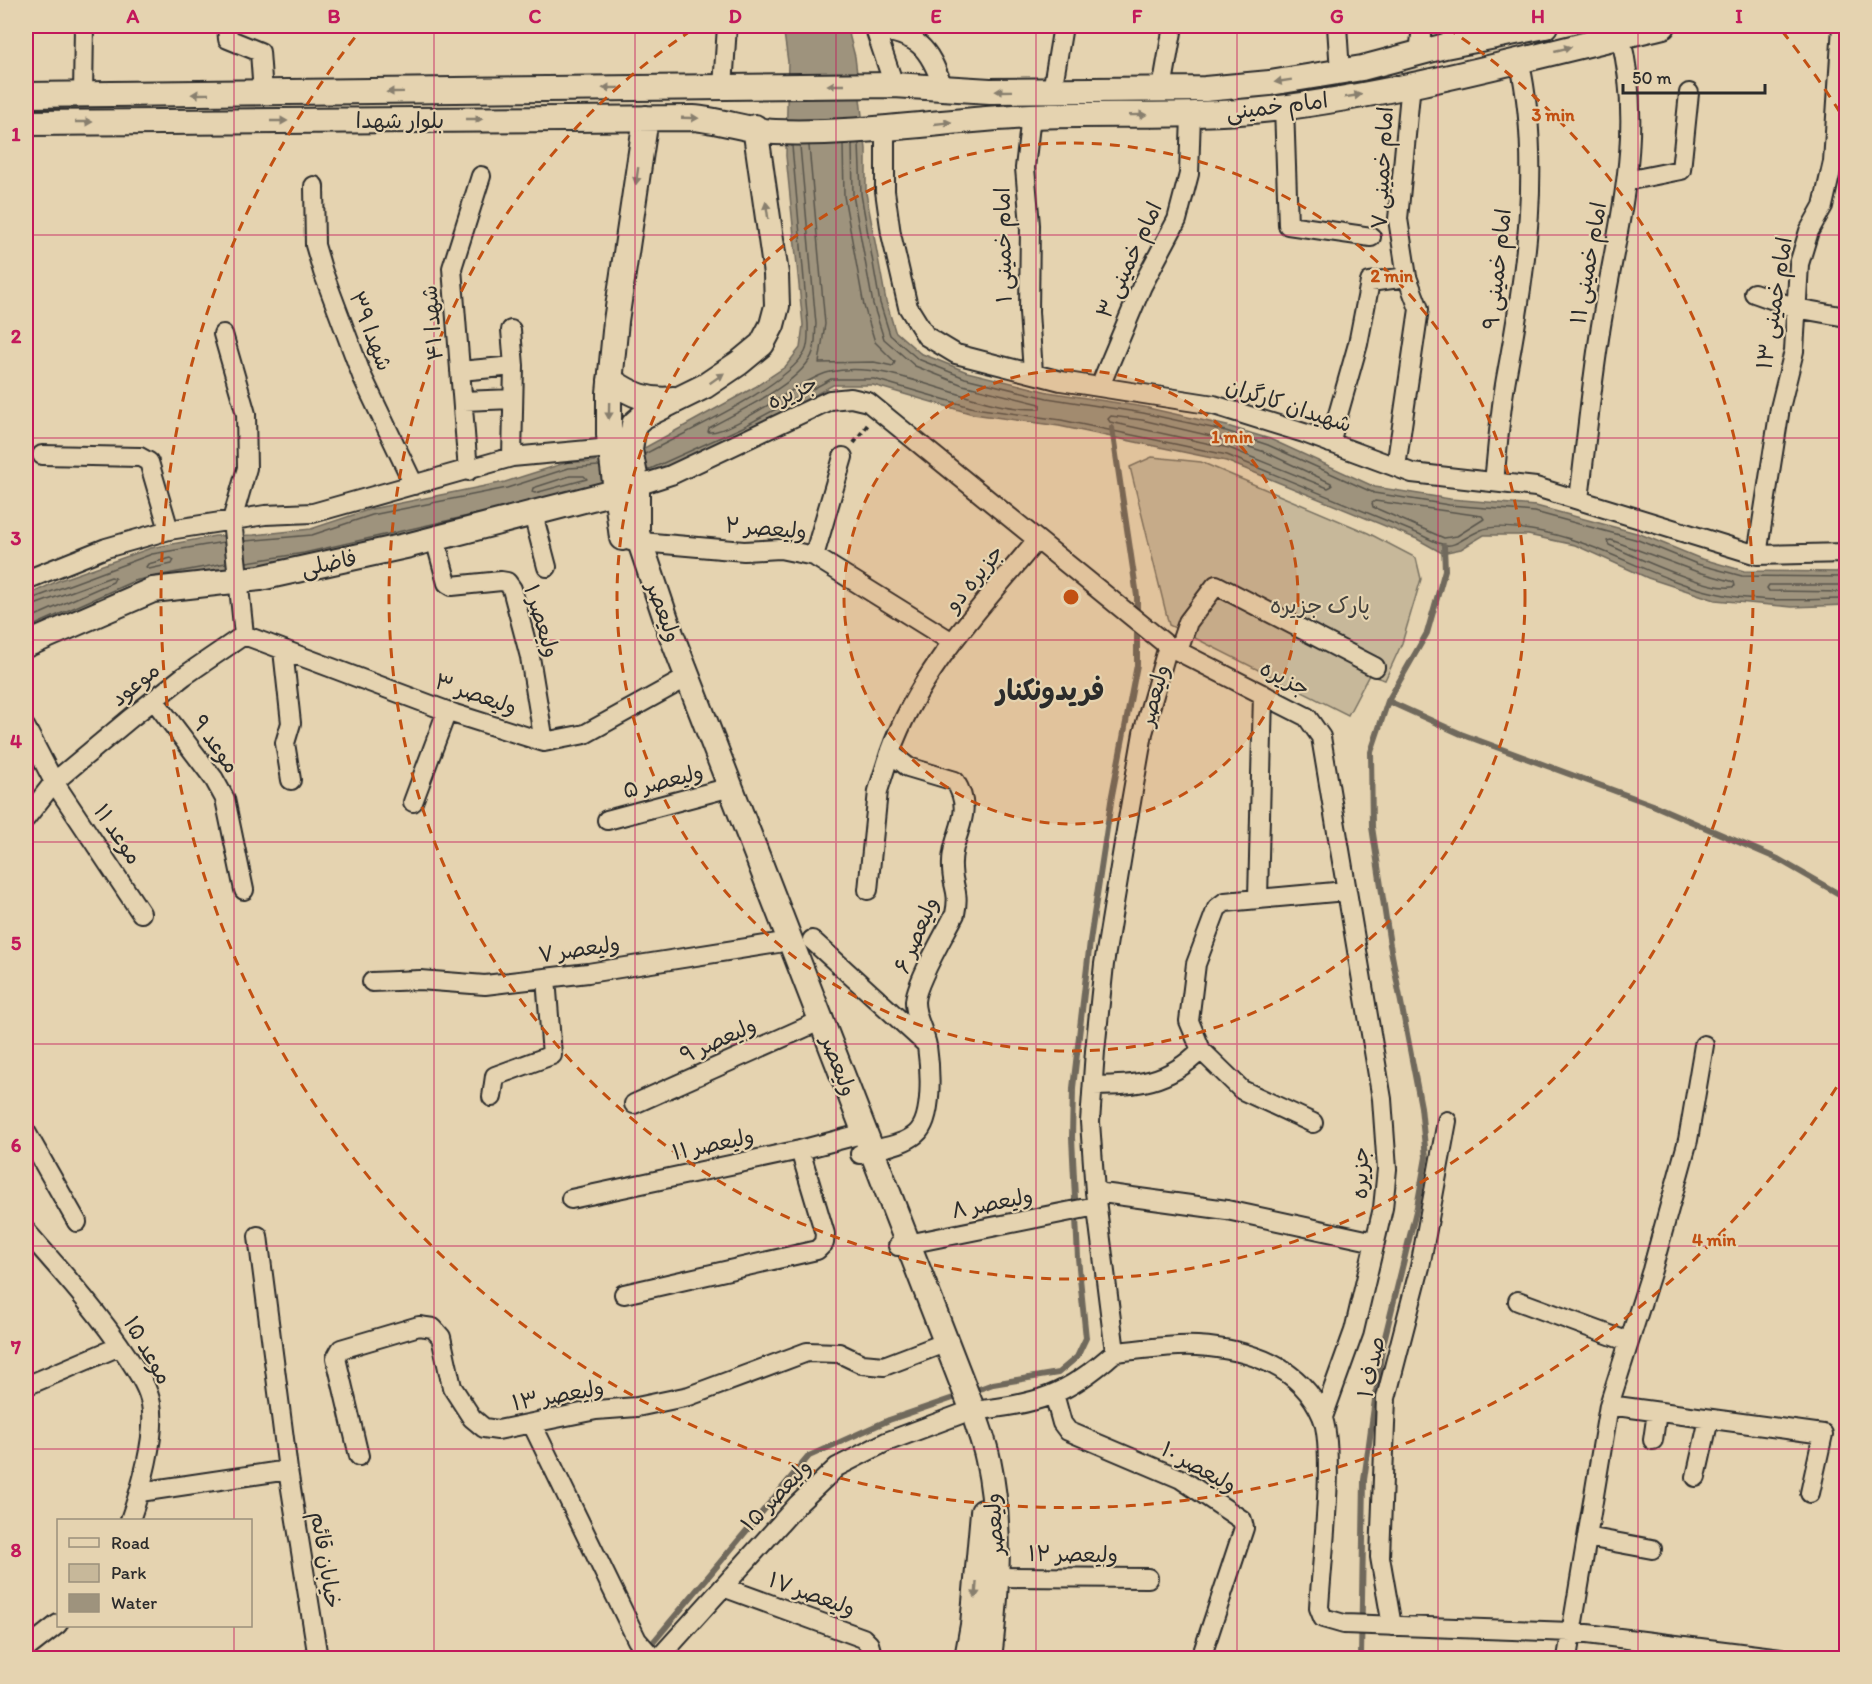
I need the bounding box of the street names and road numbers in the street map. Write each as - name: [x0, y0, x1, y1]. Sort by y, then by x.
- street label: امام خمینی: [1224, 86, 1330, 129]
- street label: امام خمینی ۷: [1365, 106, 1402, 230]
- street label: بلوار شهدا: [356, 107, 444, 134]
- street label: امام خمینی ۱: [988, 187, 1021, 303]
- street label: امام خمینی ۳: [1090, 197, 1170, 324]
- street label: امام خمینی ۱۱: [1564, 200, 1615, 327]
- street label: امام خمینی ۹: [1477, 207, 1520, 331]
- street label: امام خمینی ۱۳: [1750, 235, 1801, 372]
- street label: شهدا ۴۱: [415, 284, 449, 362]
- street label: شهدا ۳۹: [344, 287, 398, 375]
- street label: جزیره: [763, 369, 821, 415]
- street label: شهیدان کارگران: [1223, 372, 1355, 438]
- street label: ولیعصر ۲: [724, 511, 808, 545]
- street label: جزیره دو: [938, 539, 1009, 618]
- street label: فاضلی: [299, 544, 359, 583]
- street label: ولیعصر: [640, 576, 687, 646]
- street label: ولیعصر ۱: [518, 581, 566, 661]
- street label: جزیره: [1256, 654, 1314, 702]
- street label: موعود: [105, 656, 166, 713]
- street label: ولیعصر: [1132, 662, 1175, 730]
- street label: ولیعصر ۳: [431, 667, 521, 721]
- street label: موعد ۹: [186, 710, 246, 778]
- street label: ولیعصر ۵: [620, 758, 706, 804]
- street label: موعد ۱۱: [88, 799, 148, 869]
- street label: ولیعصر ۶: [888, 893, 944, 977]
- street label: ولیعصر ۷: [536, 930, 622, 968]
- street label: ولیعصر ۹: [676, 1011, 760, 1069]
- street label: ولیعصر: [815, 1030, 863, 1100]
- street label: ولیعصر ۱۱: [670, 1122, 756, 1166]
- street label: جزیره: [1346, 1147, 1374, 1199]
- street label: ولیعصر ۸: [949, 1182, 1035, 1224]
- street label: موعد ۱۵: [118, 1311, 178, 1389]
- street label: صدف ۱: [1351, 1334, 1391, 1400]
- street label: ولیعصر ۱۳: [510, 1374, 606, 1416]
- street label: ولیعصر ۱۰: [1157, 1435, 1241, 1499]
- street label: ولیعصر ۱۵: [735, 1453, 817, 1537]
- street label: ولیعصر: [978, 1492, 1010, 1558]
- street label: خیابان قائم: [302, 1510, 347, 1611]
- street label: ولیعصر ۱۲: [1028, 1540, 1118, 1568]
- street label: ولیعصر ۱۷: [765, 1566, 859, 1622]

